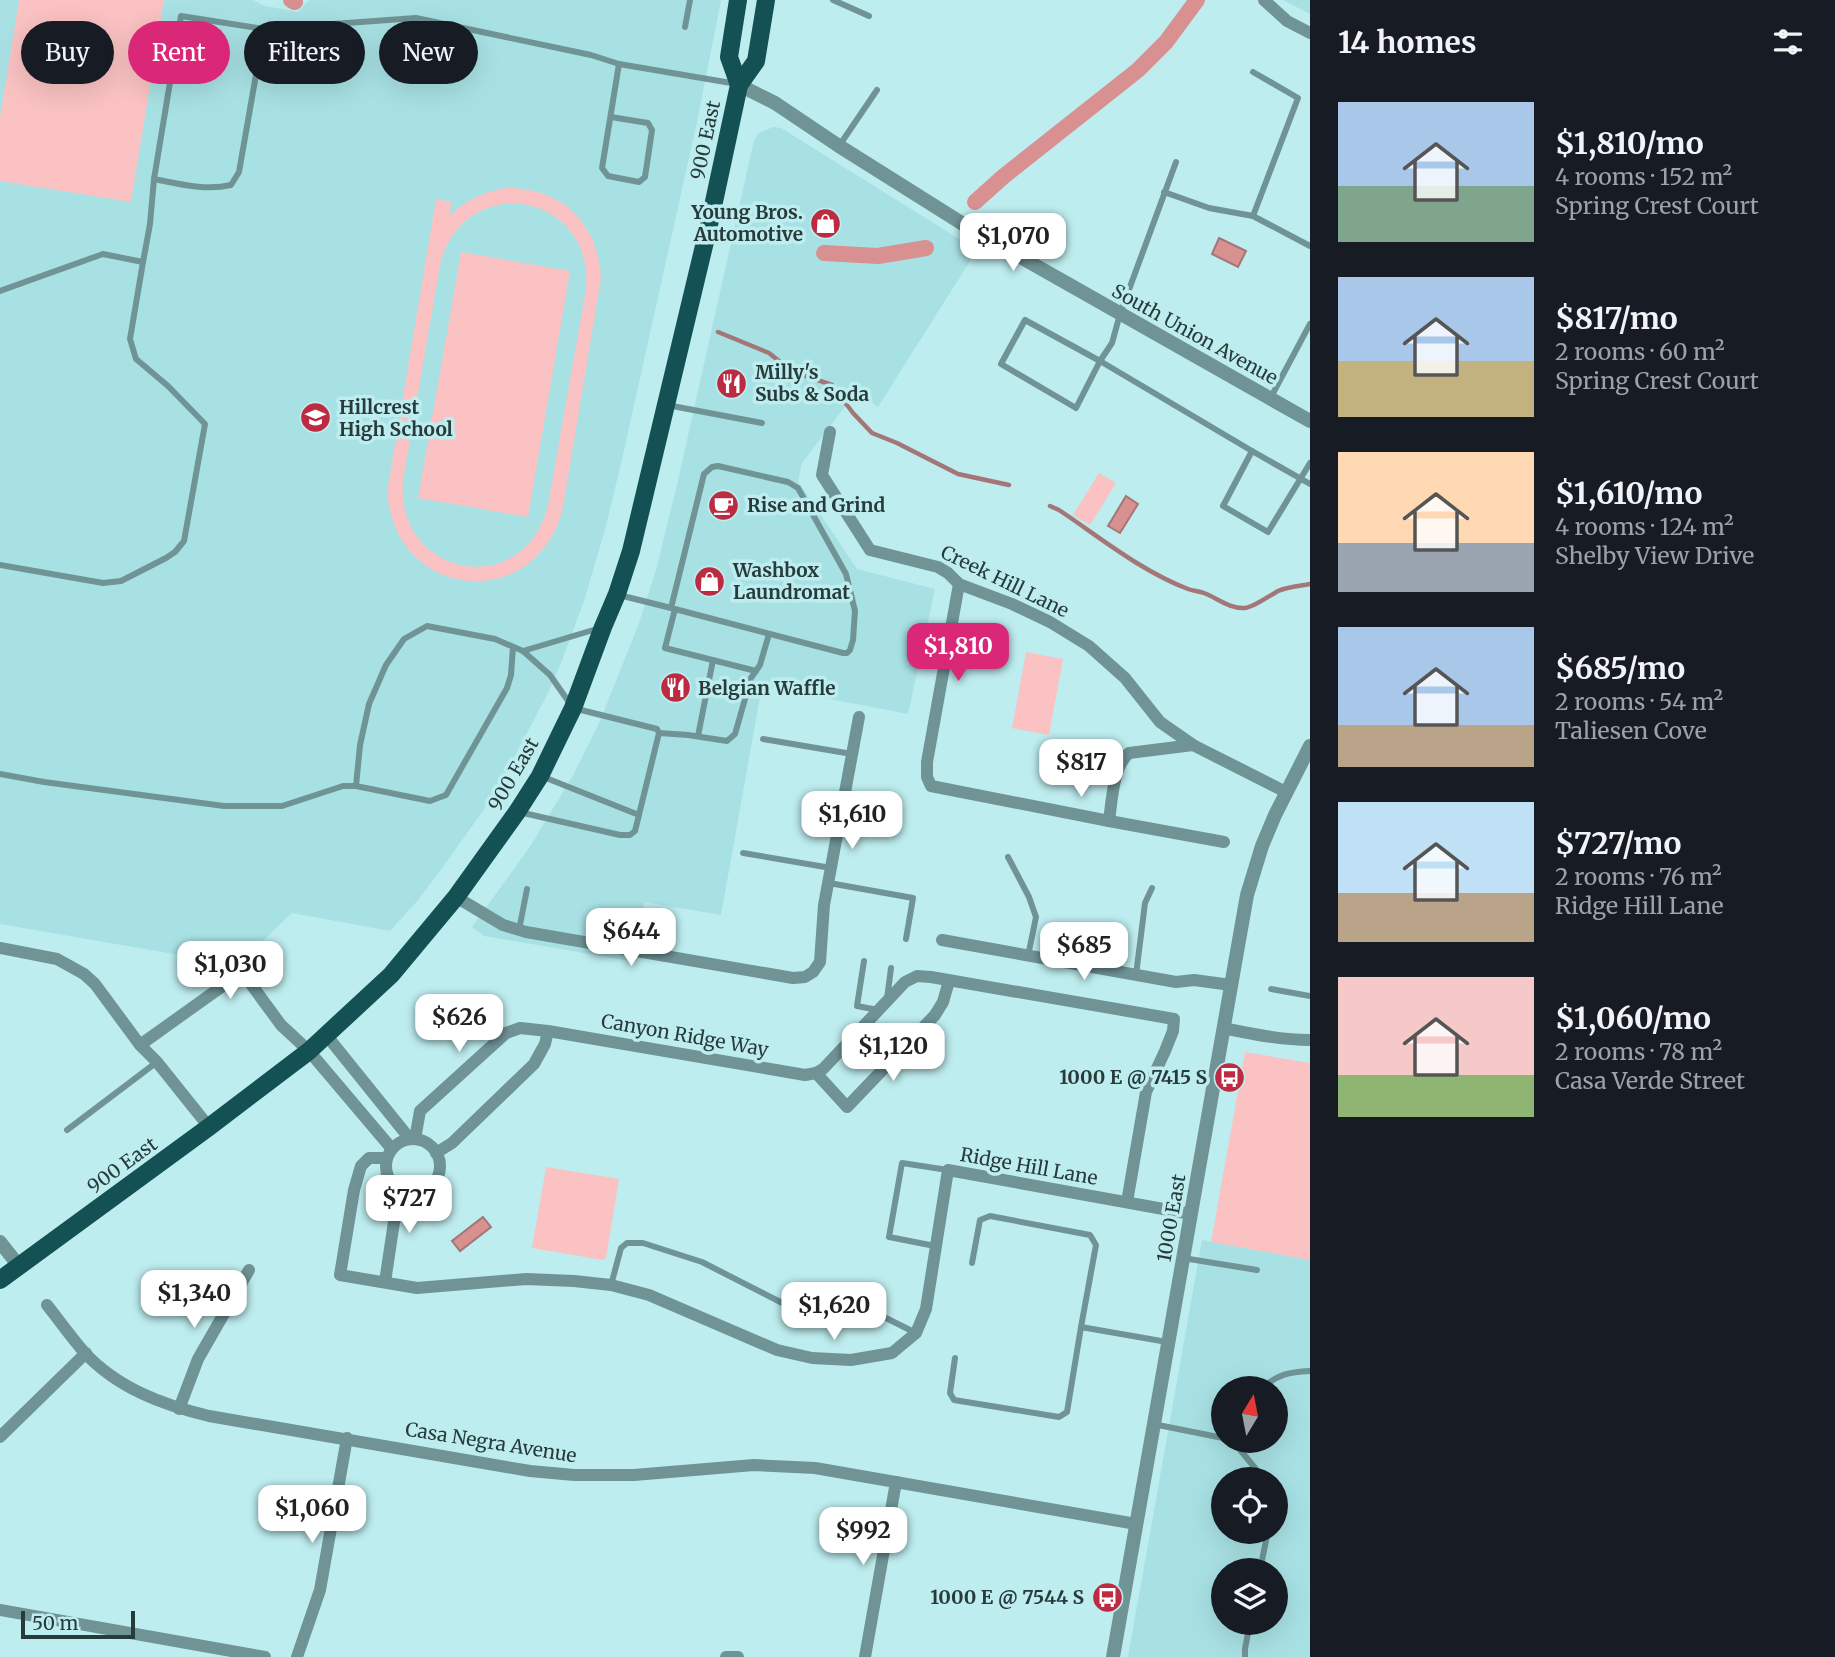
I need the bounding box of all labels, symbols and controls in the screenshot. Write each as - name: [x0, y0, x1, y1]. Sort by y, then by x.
- chip: Buy: [21, 21, 114, 84]
- chip: Rent: [128, 21, 230, 84]
- chip: Filters: [244, 21, 365, 84]
- chip: New: [379, 21, 478, 84]
- text: 14 homes: [1338, 23, 1476, 61]
- icon: filters: [1769, 23, 1807, 61]
- street label: 900 East: [685, 98, 725, 182]
- text: $1,810/mo: [1555, 124, 1704, 162]
- icon: home: [1394, 130, 1478, 214]
- text: 4 rooms · 152 m²: [1555, 162, 1732, 191]
- text: Spring Crest Court: [1555, 191, 1759, 220]
- place label: Young Bros. Automotive: [691, 200, 803, 246]
- shop icon: Young Bros. Automotive: [809, 206, 843, 240]
- pin: $1,070: [956, 214, 1070, 273]
- text: $1,070: [976, 221, 1050, 250]
- street label: South Union Avenue: [1108, 278, 1282, 390]
- text: $817/mo: [1555, 299, 1678, 337]
- icon: home: [1394, 305, 1478, 389]
- text: 2 rooms · 60 m²: [1555, 337, 1725, 366]
- place label: Milly's Subs & Soda: [755, 360, 869, 406]
- restaurant icon: Milly's Subs & Soda: [715, 366, 749, 400]
- text: Spring Crest Court: [1555, 366, 1759, 395]
- place label: Hillcrest High School: [339, 395, 453, 441]
- school or university icon: Hillcrest High School: [299, 401, 333, 435]
- text: $1,610/mo: [1555, 474, 1702, 512]
- icon: home: [1394, 480, 1478, 564]
- cafe icon: Rise and Grind: [707, 488, 741, 522]
- place label: Rise and Grind: [747, 493, 885, 517]
- text: 4 rooms · 124 m²: [1555, 512, 1734, 541]
- street label: Creek Hill Lane: [937, 540, 1073, 622]
- text: Shelby View Drive: [1555, 541, 1754, 570]
- place label: Washbox Laundromat: [732, 558, 850, 604]
- shop icon: Washbox Laundromat: [693, 564, 727, 598]
- pin: $1,810: [901, 624, 1015, 683]
- text: $1,810: [923, 631, 993, 660]
- text: $685/mo: [1555, 649, 1685, 687]
- icon: home: [1394, 655, 1478, 739]
- restaurant icon: Belgian Waffle: [658, 671, 692, 705]
- place label: Belgian Waffle: [698, 676, 836, 700]
- text: 2 rooms · 54 m²: [1555, 687, 1723, 716]
- text: Taliesen Cove: [1555, 716, 1707, 745]
- street label: 900 East: [483, 733, 544, 815]
- pin: $817: [1040, 740, 1122, 799]
- text: $817: [1055, 747, 1107, 776]
- pin: $1,610: [795, 792, 909, 851]
- text: $1,610: [817, 799, 887, 828]
- text: $727/mo: [1555, 824, 1681, 862]
- icon: home: [1394, 830, 1478, 914]
- text: 2 rooms · 76 m²: [1555, 862, 1722, 891]
- text: Ridge Hill Lane: [1555, 891, 1723, 920]
- pin: $644: [590, 908, 672, 968]
- text: $644: [602, 916, 660, 945]
- pin: $685: [1043, 922, 1125, 982]
- text: $685: [1056, 930, 1112, 959]
- pin: $1,030: [173, 942, 287, 1001]
- text: $1,030: [193, 949, 267, 978]
- pin: $626: [418, 995, 500, 1054]
- text: $1,060/mo: [1555, 999, 1711, 1037]
- text: $626: [431, 1002, 487, 1031]
- icon: home: [1394, 1005, 1478, 1089]
- street label: Canyon Ridge Way: [599, 1008, 771, 1062]
- pin: $1,120: [836, 1024, 950, 1083]
- text: $1,120: [858, 1031, 928, 1060]
- text: 2 rooms · 78 m²: [1555, 1037, 1722, 1066]
- bus stop icon: 1000 E @ 7415 S: [1213, 1060, 1247, 1094]
- place label: 1000 E @ 7415 S: [1059, 1065, 1207, 1089]
- text: Casa Verde Street: [1555, 1066, 1745, 1095]
- street label: 900 East: [82, 1131, 162, 1198]
- street label: Ridge Hill Lane: [958, 1142, 1100, 1190]
- street label: 1000 East: [1151, 1172, 1191, 1264]
- pin: $727: [368, 1176, 450, 1235]
- text: $727: [382, 1183, 436, 1212]
- pin: $1,340: [137, 1270, 251, 1330]
- text: $1,340: [157, 1278, 231, 1307]
- pin: $1,620: [777, 1282, 891, 1342]
- text: $1,620: [797, 1290, 871, 1319]
- north arrow: [1211, 1376, 1288, 1452]
- map controls: [1211, 1376, 1288, 1635]
- street label: Casa Negra Avenue: [404, 1417, 578, 1467]
- button: locate: [1211, 1467, 1288, 1544]
- pin: $1,060: [255, 1486, 369, 1545]
- text: $1,060: [274, 1493, 350, 1522]
- pin: $992: [822, 1508, 904, 1567]
- text: $992: [835, 1515, 891, 1544]
- button: layers: [1211, 1558, 1288, 1635]
- bus stop icon: 1000 E @ 7544 S: [1090, 1580, 1124, 1614]
- place label: 1000 E @ 7544 S: [930, 1585, 1084, 1609]
- scale bar: [21, 1608, 135, 1640]
- text: 50 m: [32, 1611, 78, 1635]

